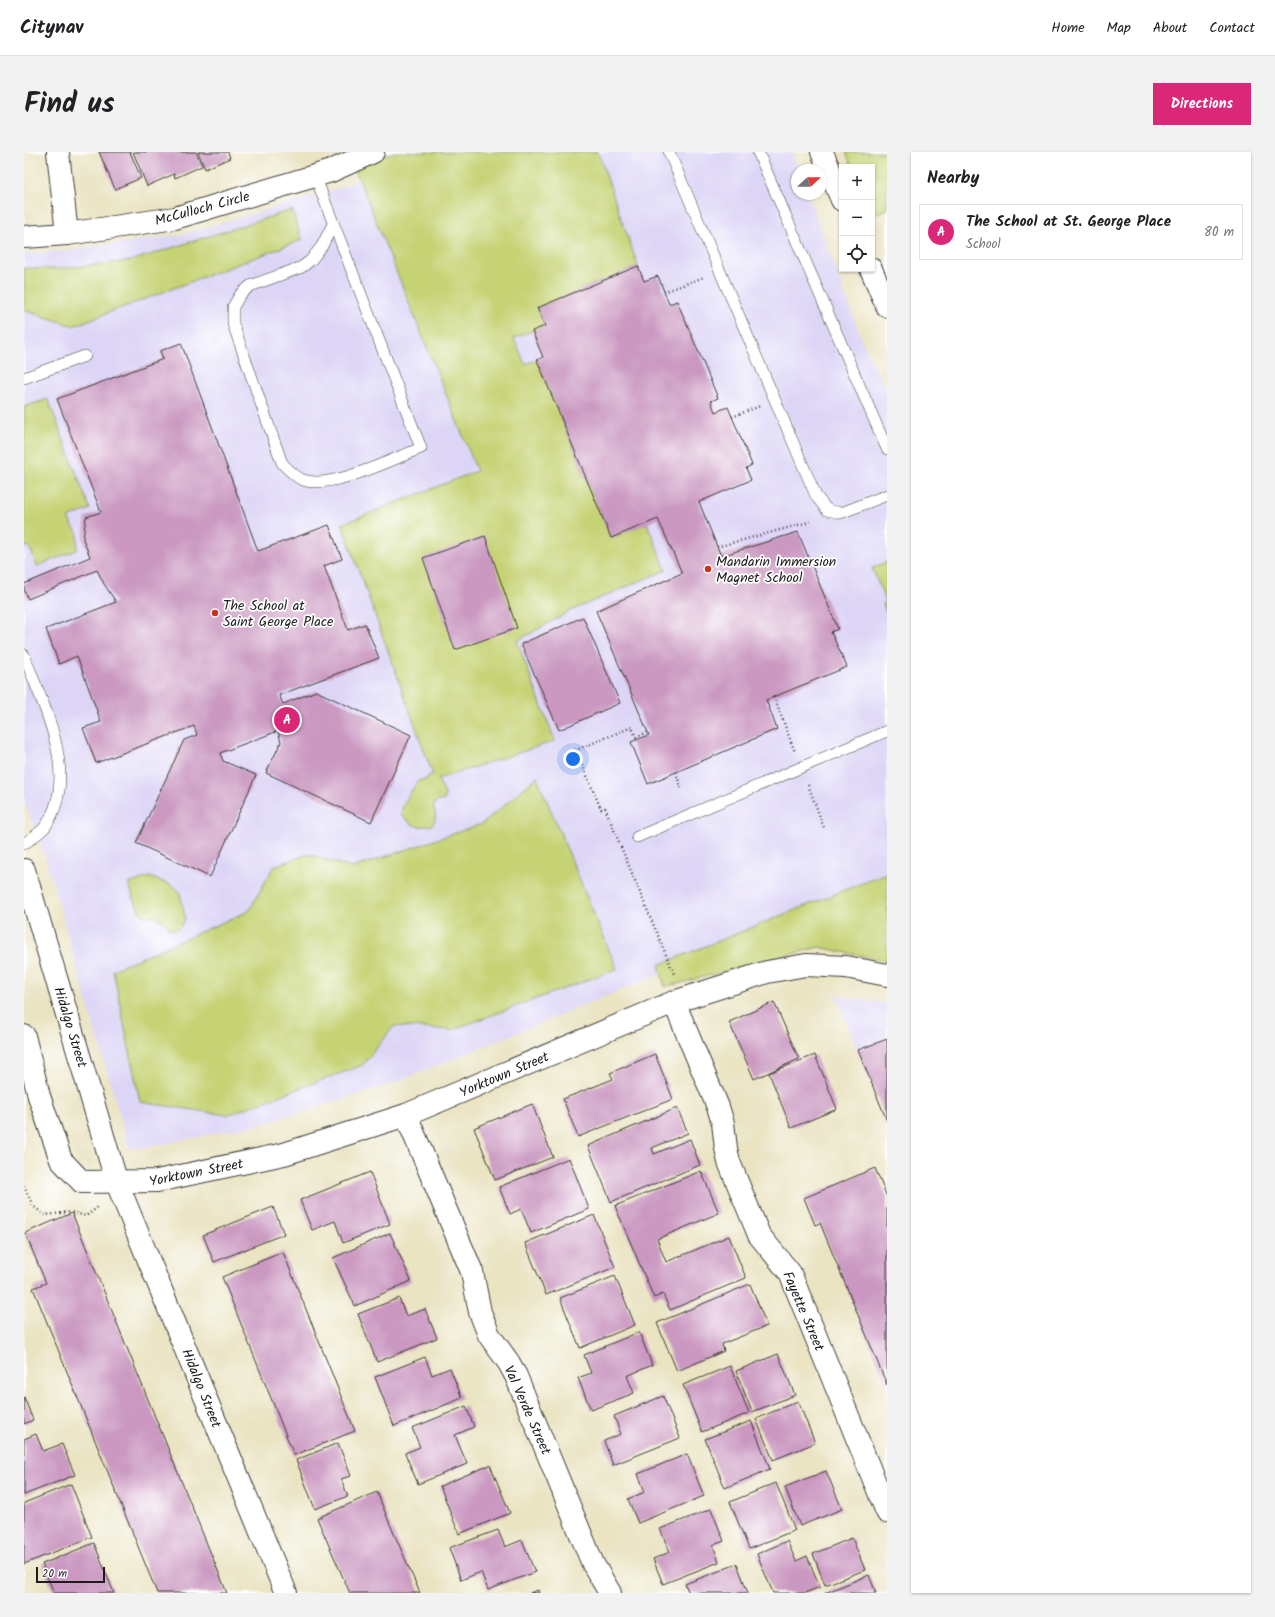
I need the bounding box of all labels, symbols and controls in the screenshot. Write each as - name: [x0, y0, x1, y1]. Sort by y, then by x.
- text: Citynav: [20, 13, 83, 43]
- text: Home: [1051, 17, 1085, 39]
- text: Map: [1107, 17, 1131, 39]
- text: About: [1153, 17, 1187, 39]
- text: Contact: [1209, 17, 1255, 39]
- text: Find us: [24, 82, 115, 127]
- button: Directions: [1153, 83, 1251, 125]
- north arrow: [791, 164, 827, 200]
- map controls: [839, 164, 875, 272]
- button: +: [839, 164, 875, 200]
- text: Nearby: [927, 165, 979, 192]
- street label: McCulloch Circle: [152, 186, 253, 232]
- button: −: [839, 200, 875, 236]
- text: The School at St. George Place: [966, 210, 1171, 234]
- text: A: [937, 222, 945, 243]
- text: 80 m: [1204, 222, 1234, 243]
- text: School: [966, 234, 1001, 255]
- button: locate: [839, 236, 875, 272]
- place label: Mandarin Immersion Magnet School: [716, 551, 836, 589]
- marker: Mandarin Immersion Magnet School: [703, 564, 713, 574]
- place label: The School at Saint George Place: [223, 595, 334, 633]
- marker: The School at Saint George Place: [210, 608, 220, 618]
- pin: A: [274, 705, 300, 735]
- your location: [563, 749, 583, 769]
- street label: Hidalgo Street: [47, 984, 93, 1071]
- street label: Yorktown Street: [456, 1046, 553, 1104]
- street label: Yorktown Street: [147, 1153, 246, 1193]
- street label: Fayette Street: [776, 1268, 830, 1355]
- street label: Hidalgo Street: [175, 1345, 227, 1432]
- street label: Val Verde Street: [498, 1362, 557, 1459]
- scale bar: [36, 1565, 105, 1584]
- text: 20 m: [42, 1565, 67, 1583]

